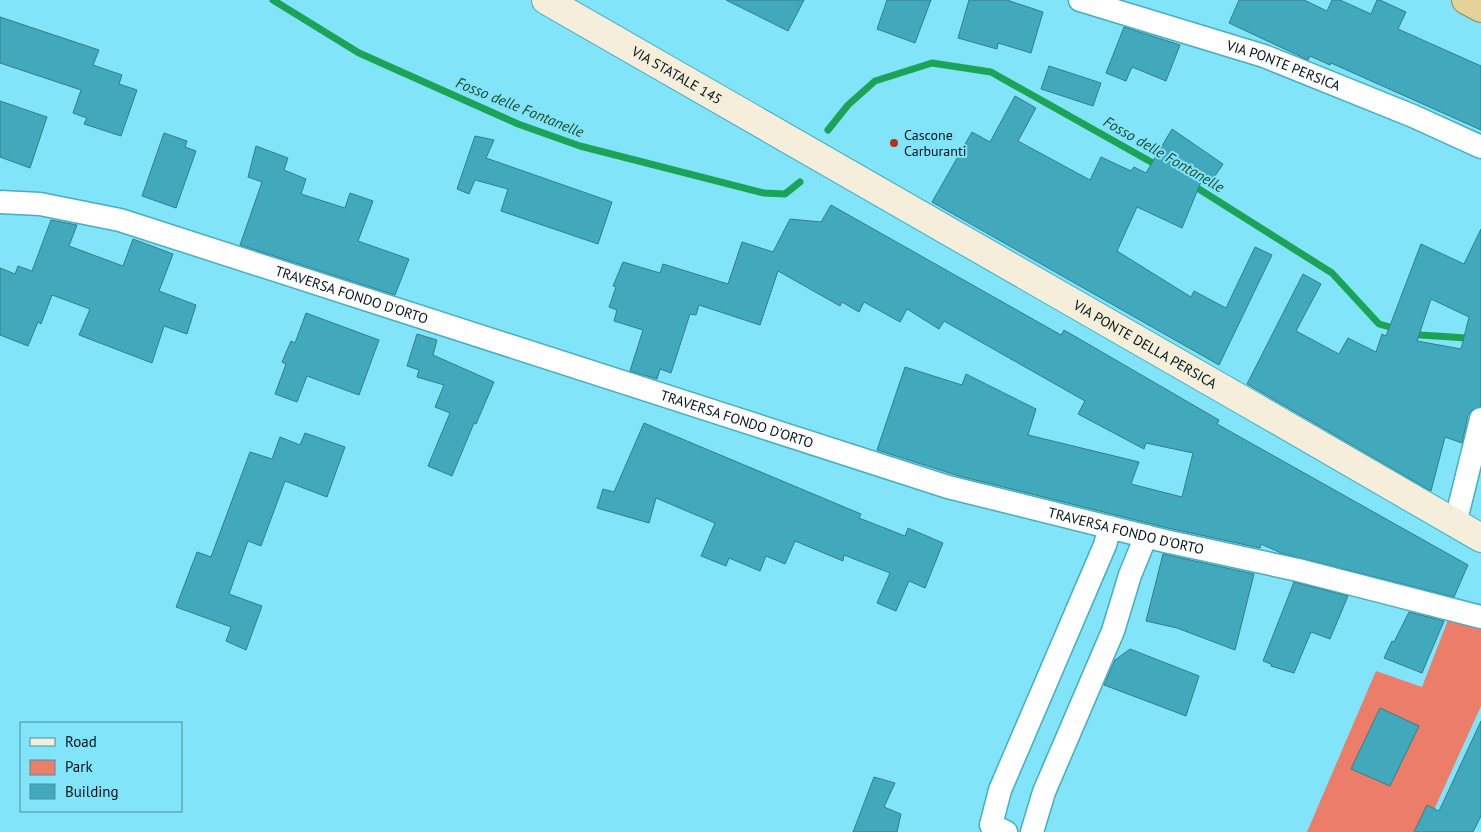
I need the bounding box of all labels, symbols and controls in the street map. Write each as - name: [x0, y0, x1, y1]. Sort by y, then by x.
- street label: VIA PONTE PERSICA: [1224, 36, 1344, 95]
- street label: VIA STATALE 145: [628, 42, 725, 108]
- water label: Fosso delle Fontanelle: [453, 73, 587, 141]
- water label: Fosso delle Fontanelle: [1100, 112, 1228, 196]
- place label: Cascone Carburanti: [904, 126, 966, 160]
- marker: Cascone Carburanti: [888, 137, 900, 149]
- street label: TRAVERSA FONDO D'ORTO: [273, 262, 430, 328]
- street label: VIA PONTE DELLA PERSICA: [1069, 295, 1221, 393]
- street label: TRAVERSA FONDO D'ORTO: [658, 386, 816, 452]
- street label: TRAVERSA FONDO D'ORTO: [1046, 503, 1206, 558]
- legend: [20, 722, 182, 812]
- text: Road: [65, 732, 97, 751]
- text: Park: [65, 757, 93, 776]
- text: Building: [65, 782, 119, 801]

